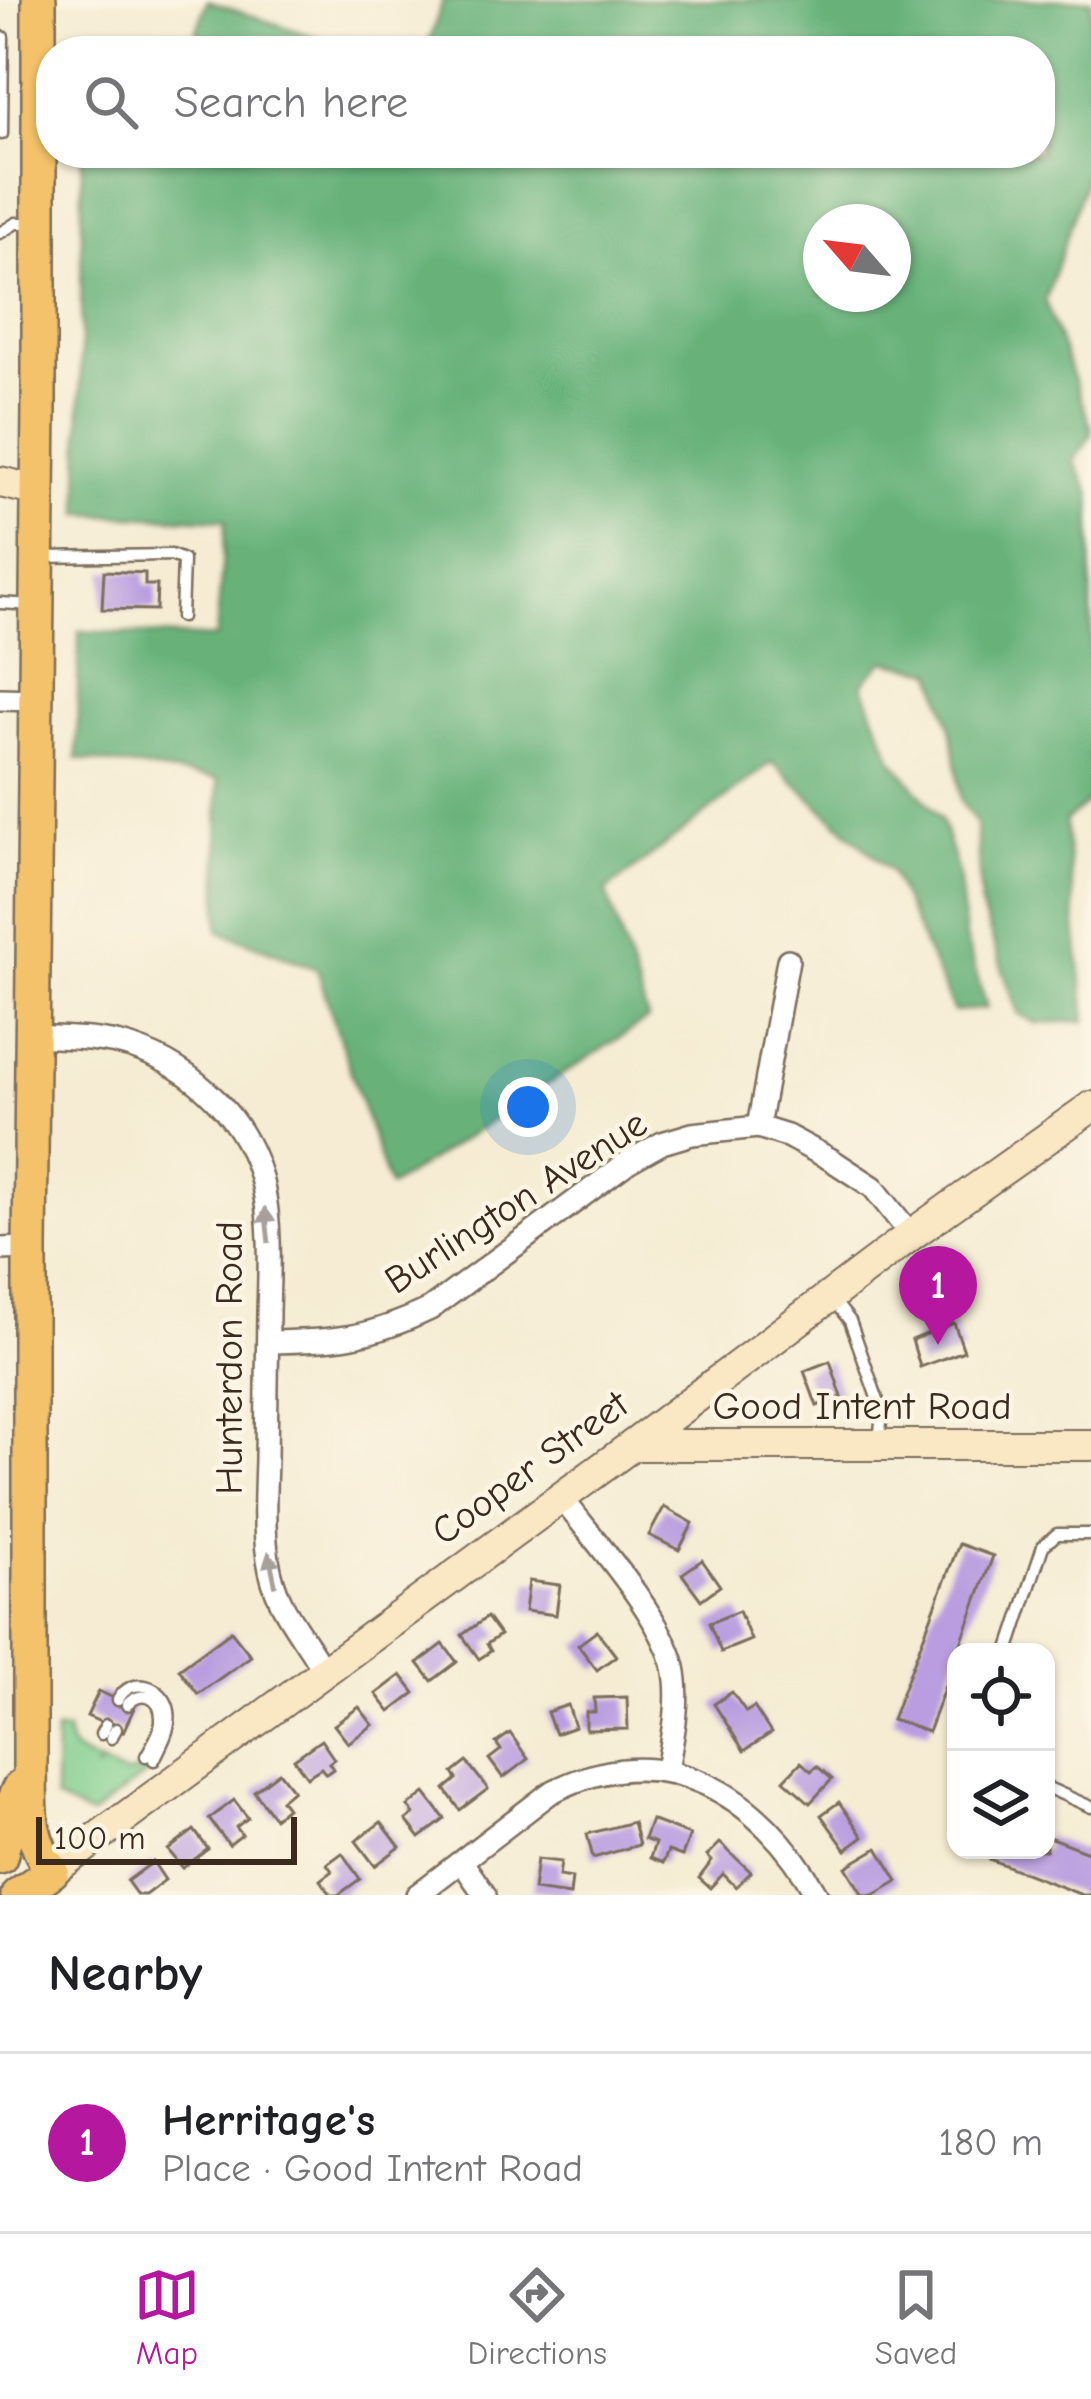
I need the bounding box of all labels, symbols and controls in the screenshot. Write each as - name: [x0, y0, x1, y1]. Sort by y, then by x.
- search box: [36, 36, 1055, 168]
- icon: search: [78, 69, 144, 135]
- text: Search here: [174, 76, 408, 128]
- north arrow: [803, 204, 911, 312]
- your location: [498, 1077, 558, 1137]
- street label: Burlington Avenue: [377, 1101, 655, 1303]
- one-way arrow: [257, 1206, 276, 1244]
- street label: Hunterdon Road: [207, 1221, 252, 1495]
- pin: 1: [899, 1246, 977, 1345]
- street label: Cooper Street: [423, 1381, 638, 1554]
- street label: Good Intent Road: [712, 1384, 1012, 1429]
- one-way arrow: [261, 1550, 280, 1587]
- map controls: [947, 1643, 1055, 1859]
- button: locate: [947, 1643, 1055, 1751]
- button: layers: [947, 1751, 1055, 1859]
- scale bar: [36, 1811, 297, 1864]
- text: 100 m: [54, 1819, 146, 1857]
- text: Nearby: [48, 1944, 202, 2003]
- text: Herritage's: [162, 2094, 375, 2146]
- text: 1: [79, 2120, 95, 2165]
- text: 180 m: [938, 2120, 1043, 2165]
- text: Place · Good Intent Road: [162, 2146, 583, 2191]
- tab: Map: [134, 2262, 200, 2372]
- tab: Directions: [468, 2262, 607, 2372]
- tab: Saved: [875, 2262, 957, 2372]

